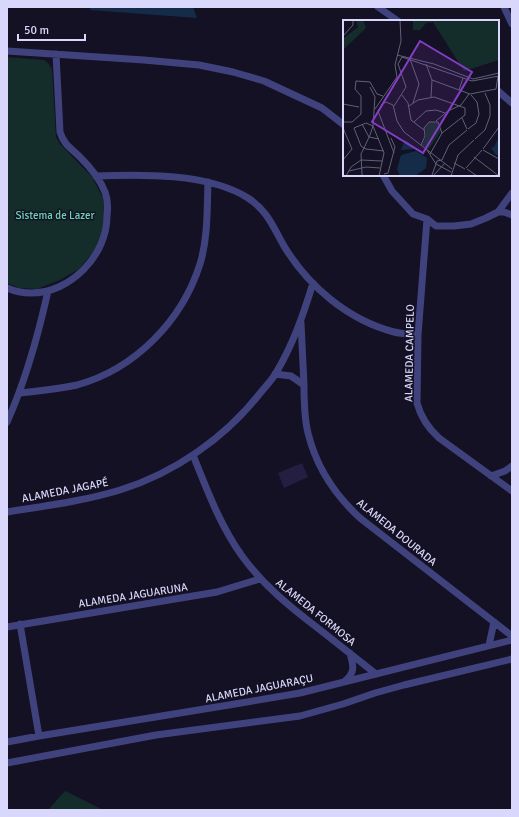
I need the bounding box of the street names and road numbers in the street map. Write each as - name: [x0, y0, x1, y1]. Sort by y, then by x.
- street label: ALAMEDA CAMPELO: [402, 304, 417, 402]
- street label: ALAMEDA JAGAPÉ: [21, 475, 109, 505]
- street label: ALAMEDA DOURADA: [354, 496, 439, 569]
- street label: ALAMEDA FORMOSA: [273, 576, 358, 649]
- street label: ALAMEDA JAGUARUNA: [77, 580, 189, 611]
- street label: ALAMEDA JAGUARAÇU: [204, 672, 314, 705]

